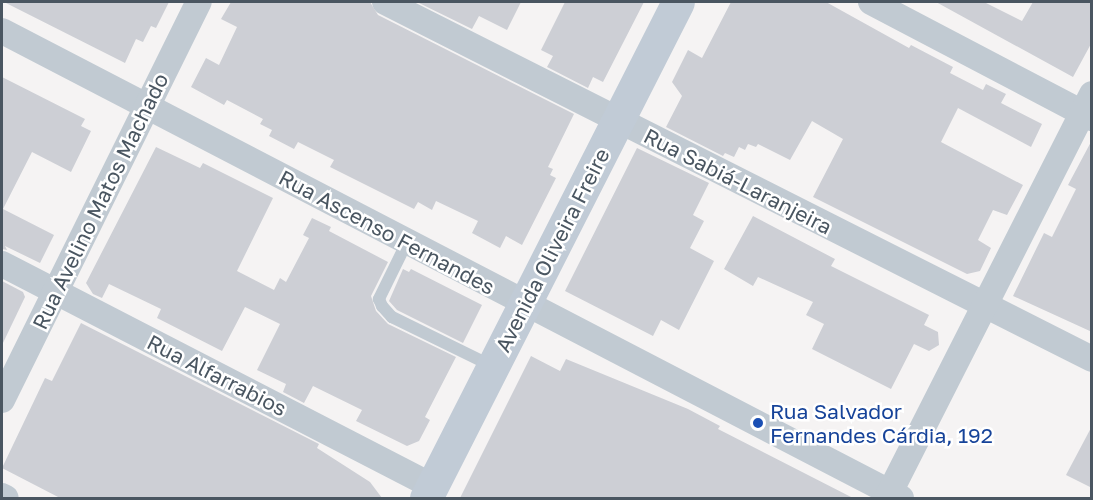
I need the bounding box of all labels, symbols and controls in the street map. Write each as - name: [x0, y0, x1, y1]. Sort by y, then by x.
- street label: Rua Avelino Matos Machado: [27, 69, 173, 333]
- street label: Rua Sabiá-Laranjeira: [640, 123, 836, 239]
- street label: Avenida Oliveira Freire: [490, 144, 614, 356]
- street label: Rua Ascenso Fernandes: [275, 164, 499, 300]
- street label: Rua Alfarrabios: [143, 329, 291, 421]
- place label: Rua Salvador Fernandes Cárdia, 192: [770, 398, 993, 448]
- marker: Rua Salvador Fernandes Cárdia, 192: [751, 416, 765, 430]

